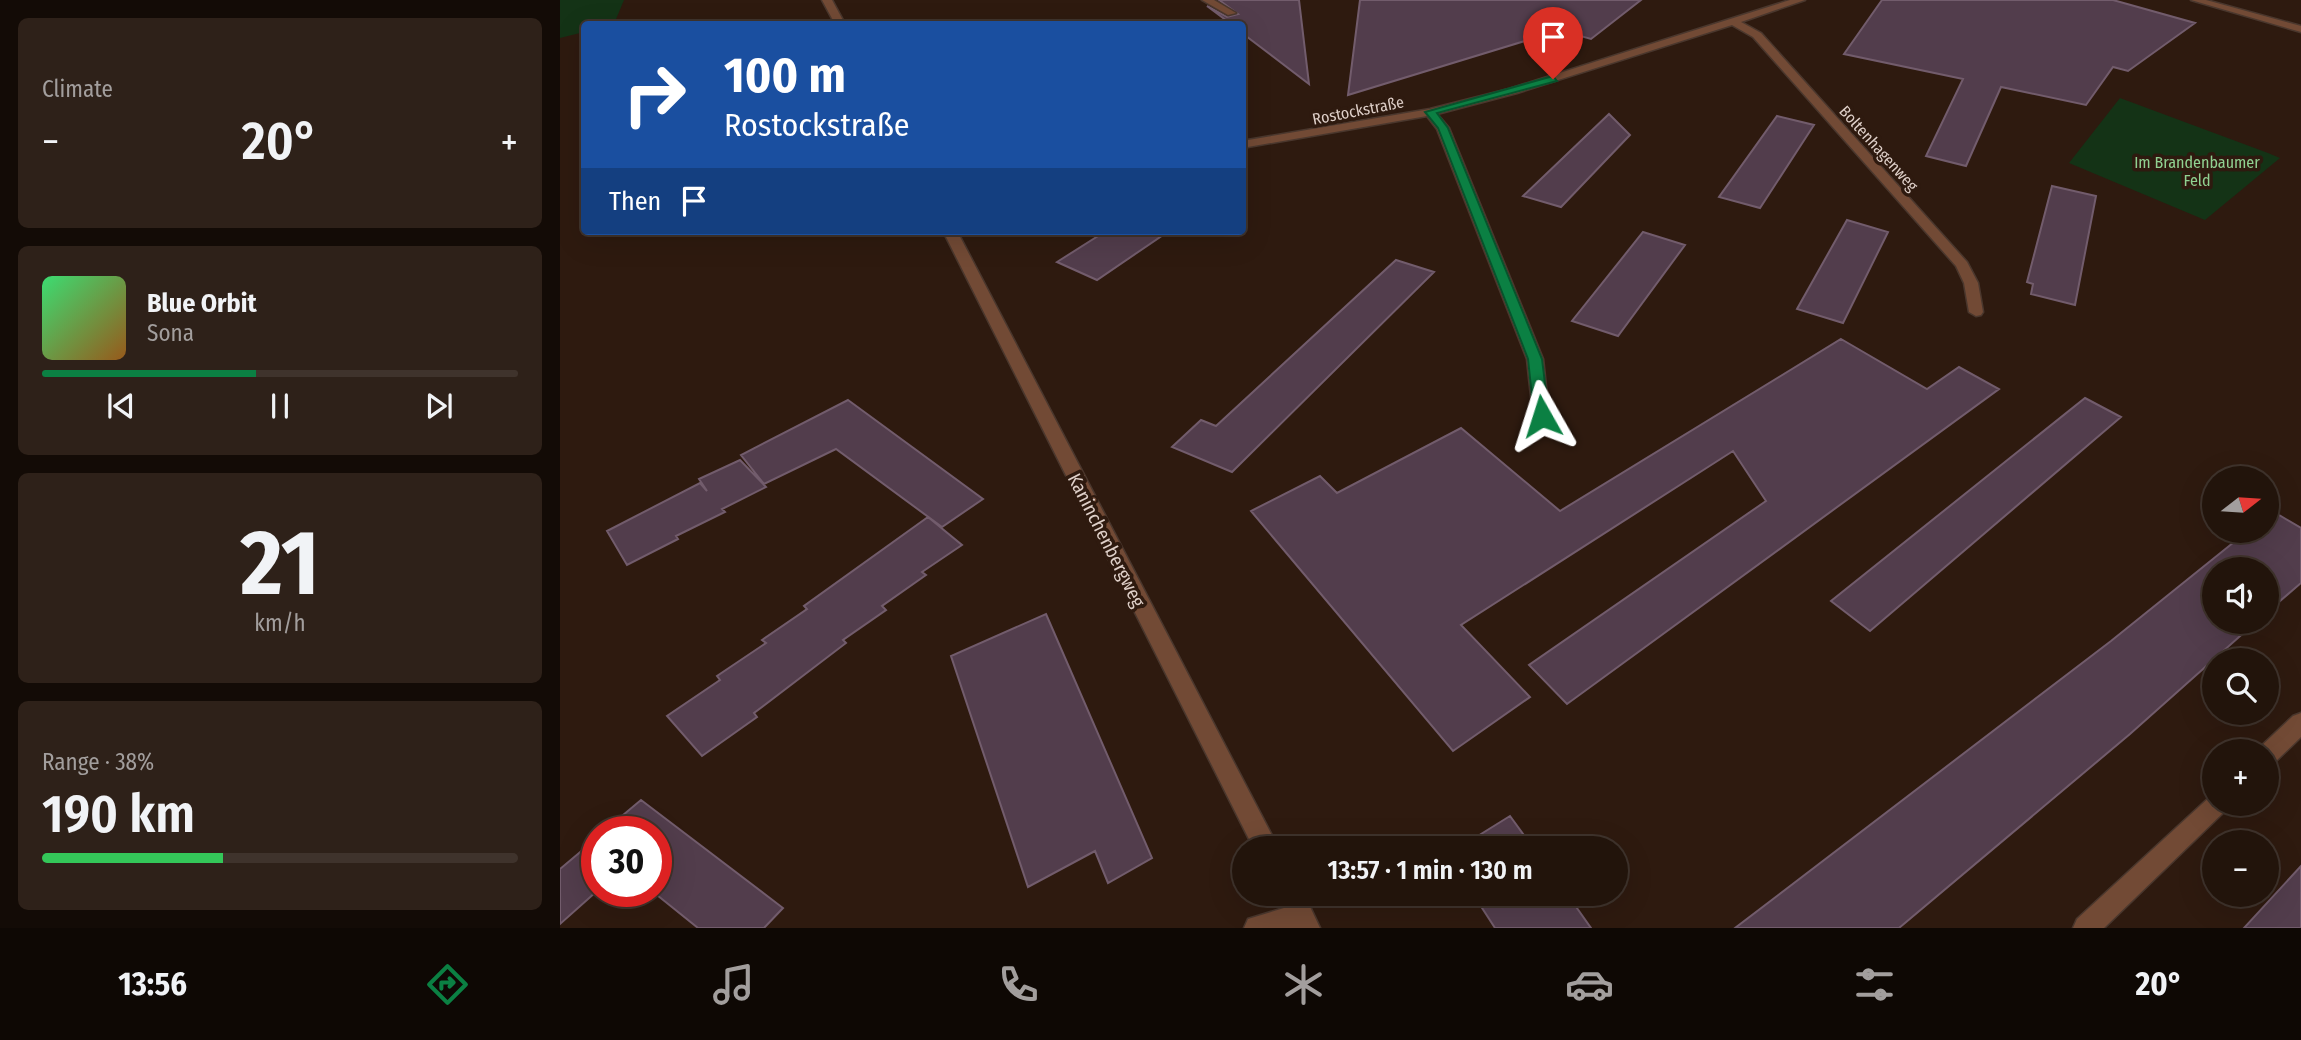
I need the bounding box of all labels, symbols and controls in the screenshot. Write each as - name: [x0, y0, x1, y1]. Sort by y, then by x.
- pin: [1523, 7, 1583, 79]
- icon: arrive: [1534, 18, 1572, 56]
- text: 100 m: [724, 46, 846, 105]
- icon: right: [609, 49, 700, 140]
- text: Climate: [42, 75, 113, 103]
- street label: Rostockstraße: [1311, 92, 1406, 129]
- street label: Boltenhagenweg: [1835, 102, 1922, 195]
- text: Rostockstraße: [724, 106, 910, 144]
- text: 20°: [242, 110, 318, 173]
- text: −: [42, 119, 59, 165]
- text: +: [501, 119, 518, 165]
- park label: Im Brandenbaumer Feld: [2134, 153, 2260, 190]
- icon: arrive: [675, 182, 713, 220]
- text: Then: [609, 186, 661, 217]
- text: Blue Orbit: [147, 288, 257, 319]
- text: Sona: [147, 319, 194, 347]
- position arrow: [1505, 379, 1579, 453]
- icon: previous: [102, 387, 140, 425]
- icon: pause: [261, 387, 299, 425]
- icon: next: [420, 387, 458, 425]
- north arrow: [2202, 466, 2278, 542]
- map controls: [2202, 466, 2279, 907]
- street label: Kaninchenbergweg: [1063, 469, 1150, 611]
- text: 21: [240, 509, 320, 618]
- button: sound: [2202, 557, 2279, 634]
- text: km/h: [254, 609, 306, 637]
- button: search: [2202, 648, 2279, 725]
- button: +: [2202, 739, 2279, 816]
- text: Range · 38%: [42, 748, 154, 776]
- text: 190 km: [42, 783, 195, 846]
- speed limit sign: 30: [581, 816, 672, 907]
- button: −: [2202, 830, 2279, 907]
- text: 13:57 · 1 min · 130 m: [1327, 855, 1533, 886]
- icon: directions: [423, 960, 472, 1009]
- icon: music: [709, 960, 758, 1009]
- icon: phone: [994, 960, 1043, 1009]
- icon: climate: [1279, 960, 1328, 1009]
- icon: car: [1565, 960, 1614, 1009]
- icon: filters: [1850, 960, 1899, 1009]
- text: 13:56: [118, 965, 187, 1003]
- text: 20°: [2136, 965, 2183, 1003]

